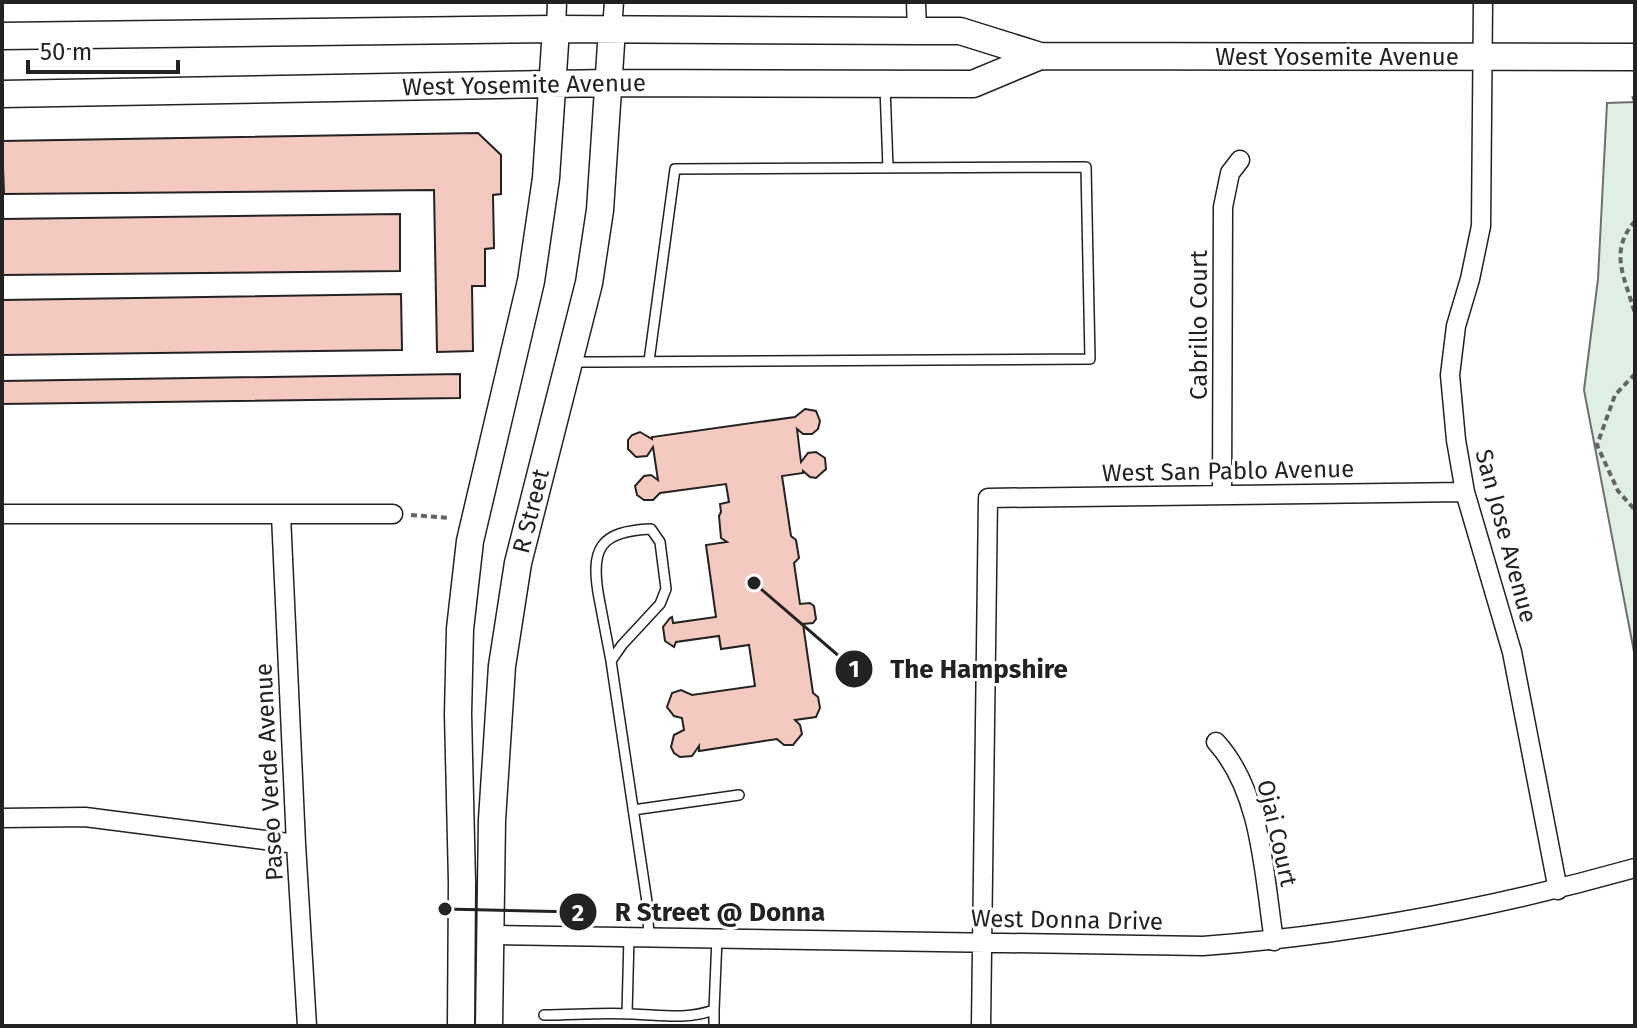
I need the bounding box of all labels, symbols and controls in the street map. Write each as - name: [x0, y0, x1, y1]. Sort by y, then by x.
- scale bar: [28, 24, 178, 74]
- text: 50 m: [40, 38, 92, 66]
- street label: West Yosemite Avenue: [1215, 43, 1459, 71]
- street label: West Yosemite Avenue: [402, 69, 646, 101]
- street label: Cabrillo Court: [1185, 250, 1213, 400]
- street label: San Jose Avenue: [1469, 446, 1543, 626]
- street label: West San Pablo Avenue: [1102, 455, 1354, 487]
- street label: R Street: [507, 466, 555, 556]
- callout: The Hampshire: [834, 644, 1083, 694]
- text: The Hampshire: [890, 654, 1068, 685]
- text: 1: [848, 655, 860, 683]
- street label: Paseo Verde Avenue: [249, 662, 289, 882]
- street label: Ojai Court: [1251, 777, 1303, 889]
- callout: R Street @ Donna: [558, 887, 841, 937]
- text: R Street @ Donna: [615, 897, 825, 928]
- text: 2: [572, 899, 584, 927]
- street label: West Donna Drive: [971, 904, 1163, 936]

